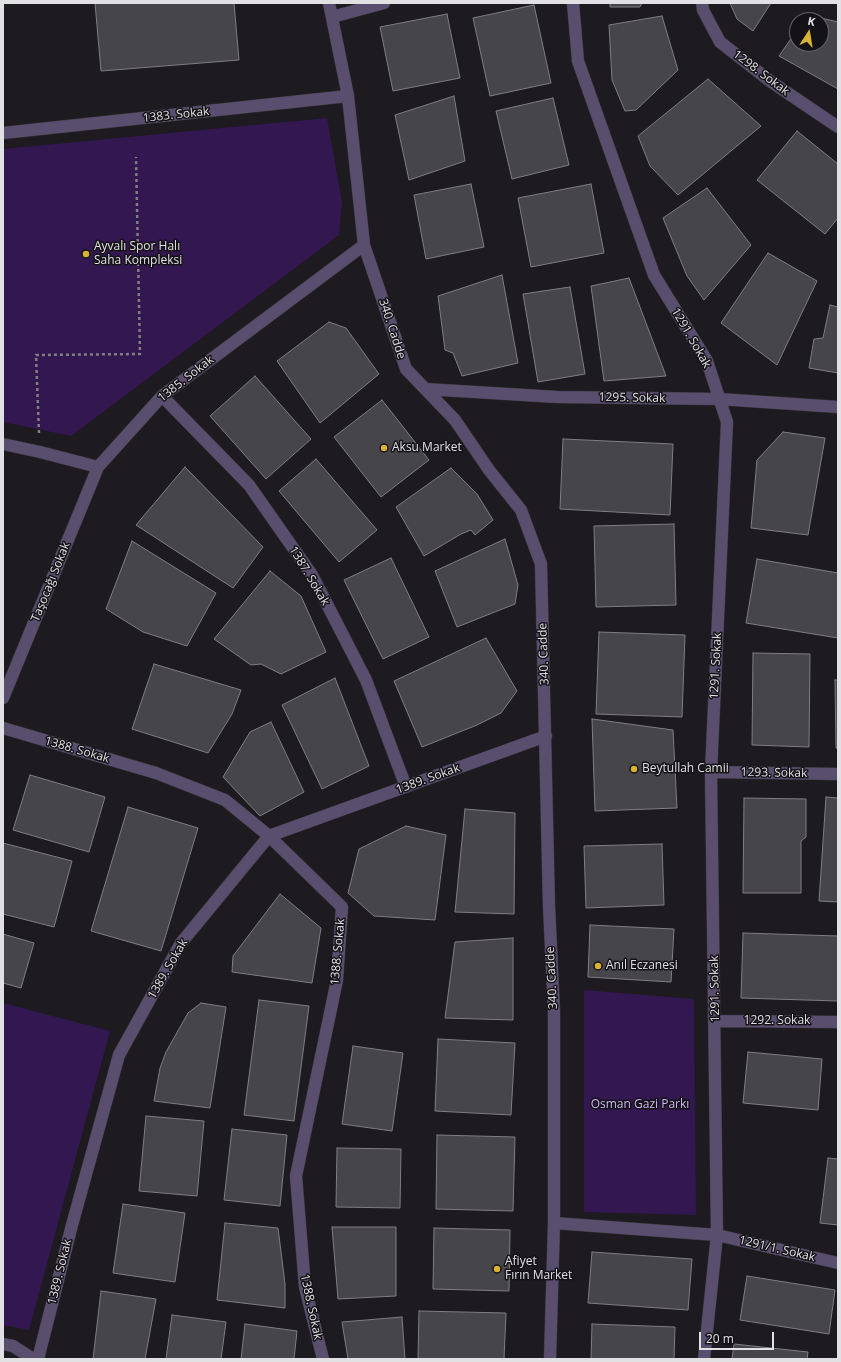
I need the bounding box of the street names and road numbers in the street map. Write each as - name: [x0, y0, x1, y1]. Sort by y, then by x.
- street label: 1298. Sokak: [730, 47, 792, 99]
- street label: 1383. Sokak: [142, 104, 210, 126]
- street label: 340. Cadde: [375, 297, 409, 361]
- street label: 1291. Sokak: [668, 305, 714, 371]
- street label: 1385. Sokak: [155, 353, 217, 405]
- street label: 1295. Sokak: [598, 390, 666, 406]
- street label: Taşocağı Sokak: [29, 540, 73, 624]
- street label: 1387. Sokak: [286, 544, 332, 608]
- street label: 340. Cadde: [536, 623, 552, 685]
- street label: 1291. Sokak: [707, 632, 725, 700]
- street label: 1388. Sokak: [43, 734, 111, 766]
- street label: 1389. Sokak: [394, 761, 462, 797]
- street label: 1293. Sokak: [740, 765, 808, 781]
- street label: 1388. Sokak: [328, 918, 348, 986]
- street label: 1389. Sokak: [145, 936, 191, 1002]
- street label: 340. Cadde: [543, 946, 561, 1010]
- street label: 1291. Sokak: [707, 955, 723, 1023]
- street label: 1292. Sokak: [744, 1014, 810, 1028]
- street label: 1291/1. Sokak: [737, 1233, 817, 1265]
- street label: 1389. Sokak: [45, 1238, 75, 1306]
- street label: 1388. Sokak: [297, 1273, 325, 1341]

